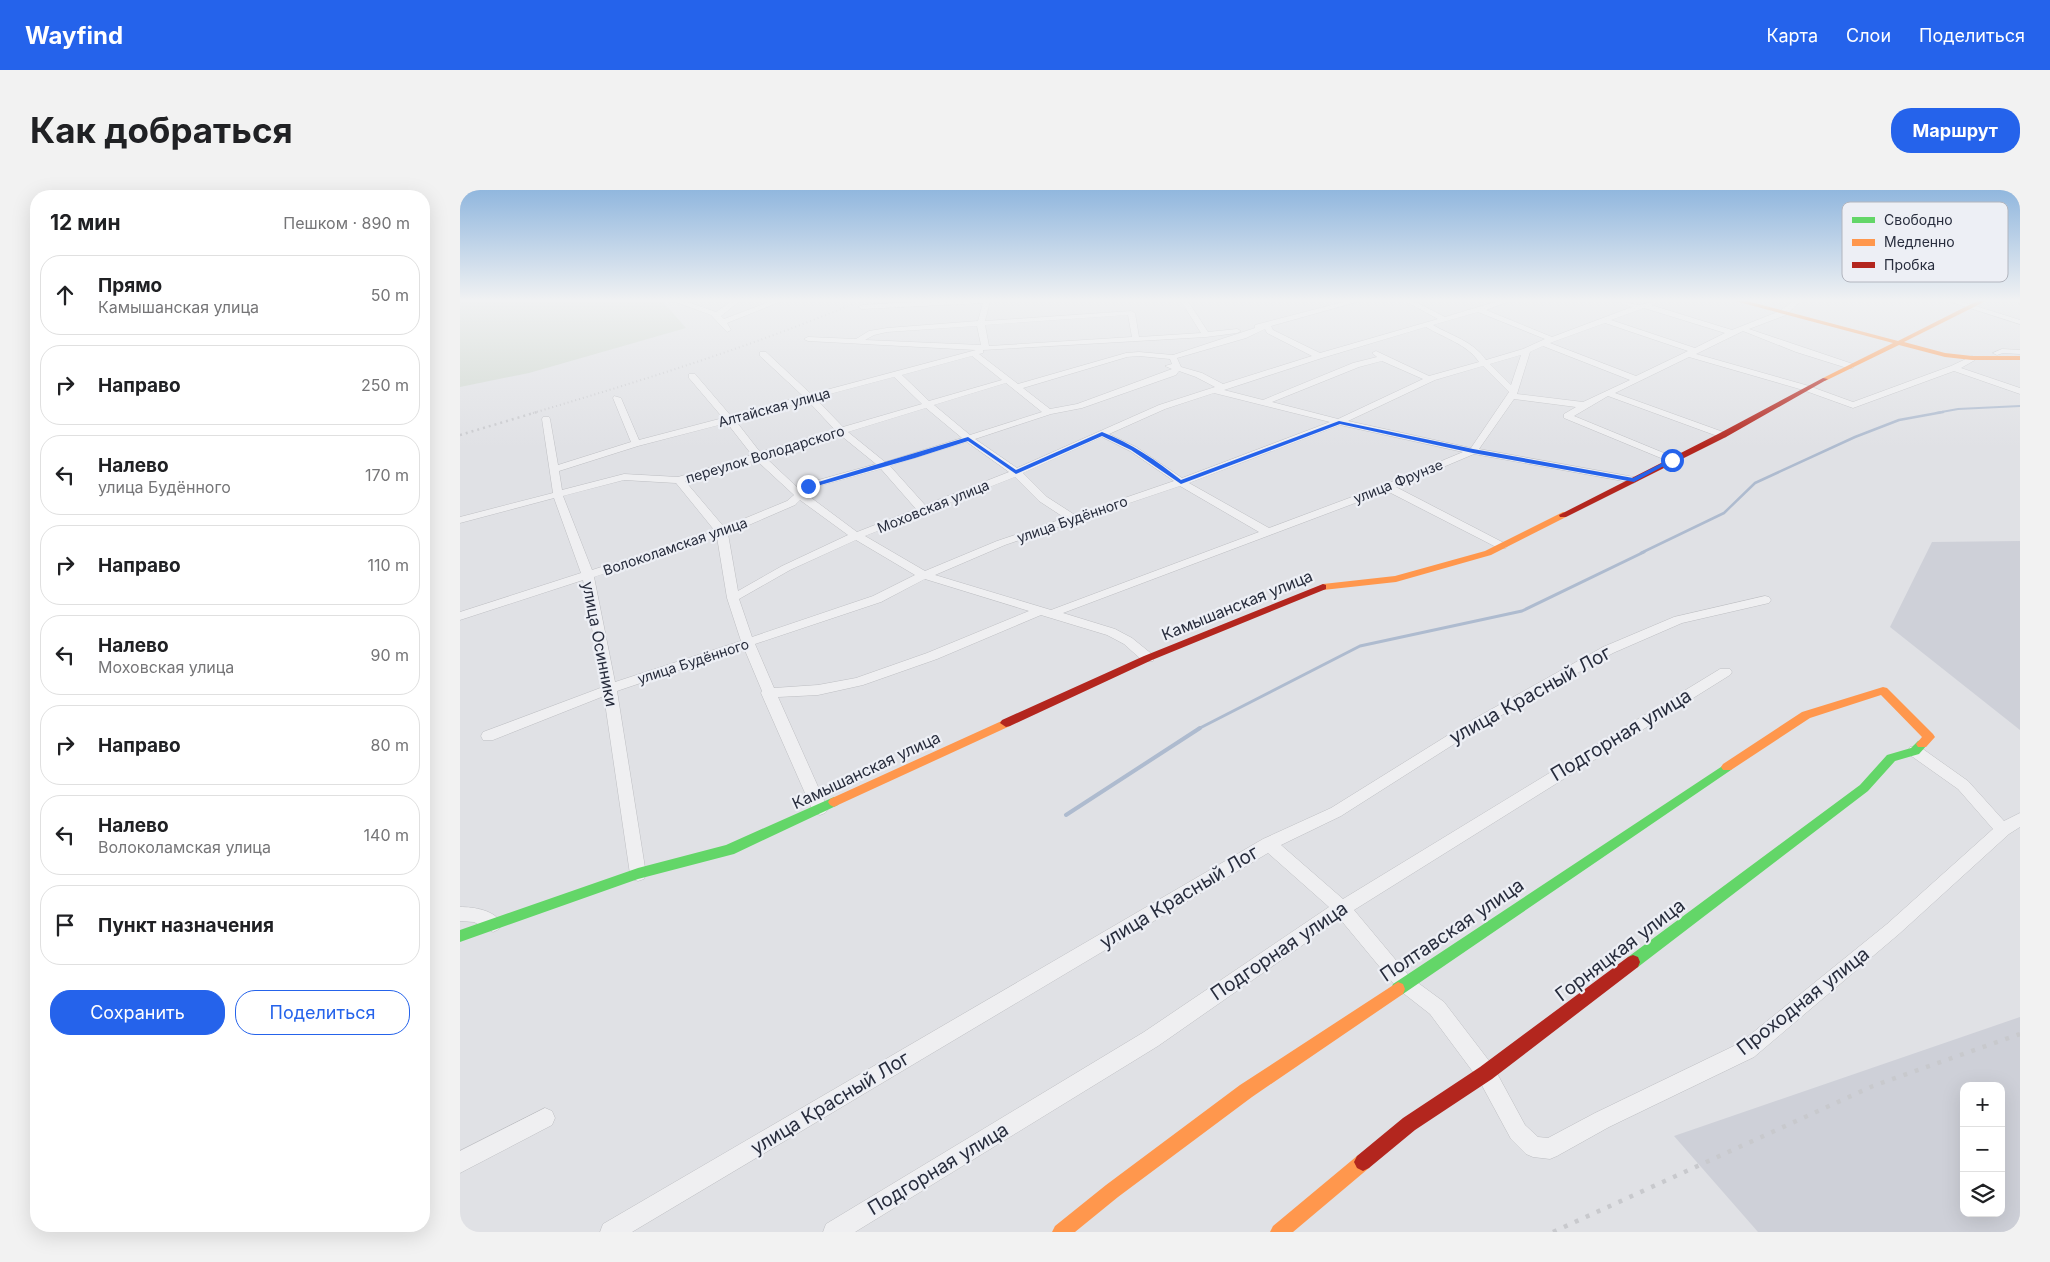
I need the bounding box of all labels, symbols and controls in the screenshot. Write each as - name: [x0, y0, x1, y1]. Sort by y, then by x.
- text: Wayfind: [25, 21, 123, 50]
- text: Карта: [1766, 25, 1818, 46]
- text: Слои: [1846, 25, 1891, 46]
- text: Поделиться: [1919, 25, 2025, 46]
- button: Маршрут: [1891, 108, 2020, 153]
- text: Как добраться: [30, 109, 293, 151]
- legend: [1842, 202, 2008, 282]
- text: 12 мин: [50, 210, 120, 235]
- text: Свободно: [1884, 211, 1953, 228]
- text: Пешком · 890 m: [283, 213, 410, 233]
- text: Медленно: [1884, 233, 1955, 250]
- text: Пробка: [1884, 256, 1935, 273]
- text: Прямо: [98, 274, 162, 297]
- icon: ahead: [51, 281, 79, 309]
- text: 50 m: [371, 285, 409, 305]
- text: Камышанская улица: [98, 297, 259, 317]
- icon: right: [51, 371, 79, 399]
- text: Направо: [98, 374, 181, 397]
- text: 250 m: [361, 375, 409, 395]
- street label: Алтайская улица: [716, 384, 832, 430]
- street label: переулок Володарского: [684, 422, 846, 486]
- route start: [1661, 449, 1684, 472]
- text: Налево: [98, 454, 169, 477]
- street label: улица Фрунзе: [1351, 455, 1445, 507]
- icon: left: [51, 461, 79, 489]
- text: 170 m: [365, 465, 409, 485]
- route end: [797, 475, 820, 498]
- street label: Моховская улица: [875, 476, 991, 536]
- text: улица Будённого: [98, 477, 231, 497]
- street label: улица Будённого: [1014, 492, 1130, 546]
- street label: Волоколамская улица: [601, 513, 749, 579]
- icon: right: [51, 551, 79, 579]
- text: Направо: [98, 554, 181, 577]
- text: 110 m: [367, 555, 409, 575]
- street label: Камышанская улица: [1159, 566, 1315, 644]
- street label: улица Осинники: [578, 580, 622, 708]
- text: Налево: [98, 634, 169, 657]
- street label: улица Будённого: [635, 635, 751, 687]
- icon: left: [51, 641, 79, 669]
- street label: улица Красный Лог: [1445, 641, 1615, 749]
- text: 90 m: [370, 645, 409, 665]
- text: Моховская улица: [98, 657, 234, 677]
- street label: Подгорная улица: [1546, 684, 1696, 786]
- street label: Камышанская улица: [789, 727, 943, 813]
- icon: right: [51, 731, 79, 759]
- text: Направо: [98, 734, 181, 757]
- text: 80 m: [370, 735, 409, 755]
- text: Налево: [98, 814, 169, 837]
- icon: left: [51, 821, 79, 849]
- text: 140 m: [364, 825, 409, 845]
- text: Волоколамская улица: [98, 837, 271, 857]
- street label: улица Красный Лог: [1095, 840, 1263, 954]
- street label: Полтавская улица: [1376, 873, 1528, 987]
- street label: Горняцкая улица: [1551, 894, 1689, 1006]
- street label: Подгорная улица: [1206, 897, 1352, 1005]
- icon: arrive: [51, 911, 79, 939]
- text: Пункт назначения: [98, 914, 274, 937]
- street label: Проходная улица: [1732, 942, 1874, 1060]
- button: Сохранить: [50, 990, 225, 1035]
- button: Поделиться: [235, 990, 410, 1035]
- street label: улица Красный Лог: [746, 1046, 914, 1160]
- map controls: [1960, 1082, 2005, 1217]
- button: +: [1960, 1082, 2005, 1127]
- street label: Подгорная улица: [863, 1118, 1013, 1220]
- button: −: [1960, 1127, 2005, 1172]
- button: layers: [1960, 1172, 2005, 1217]

